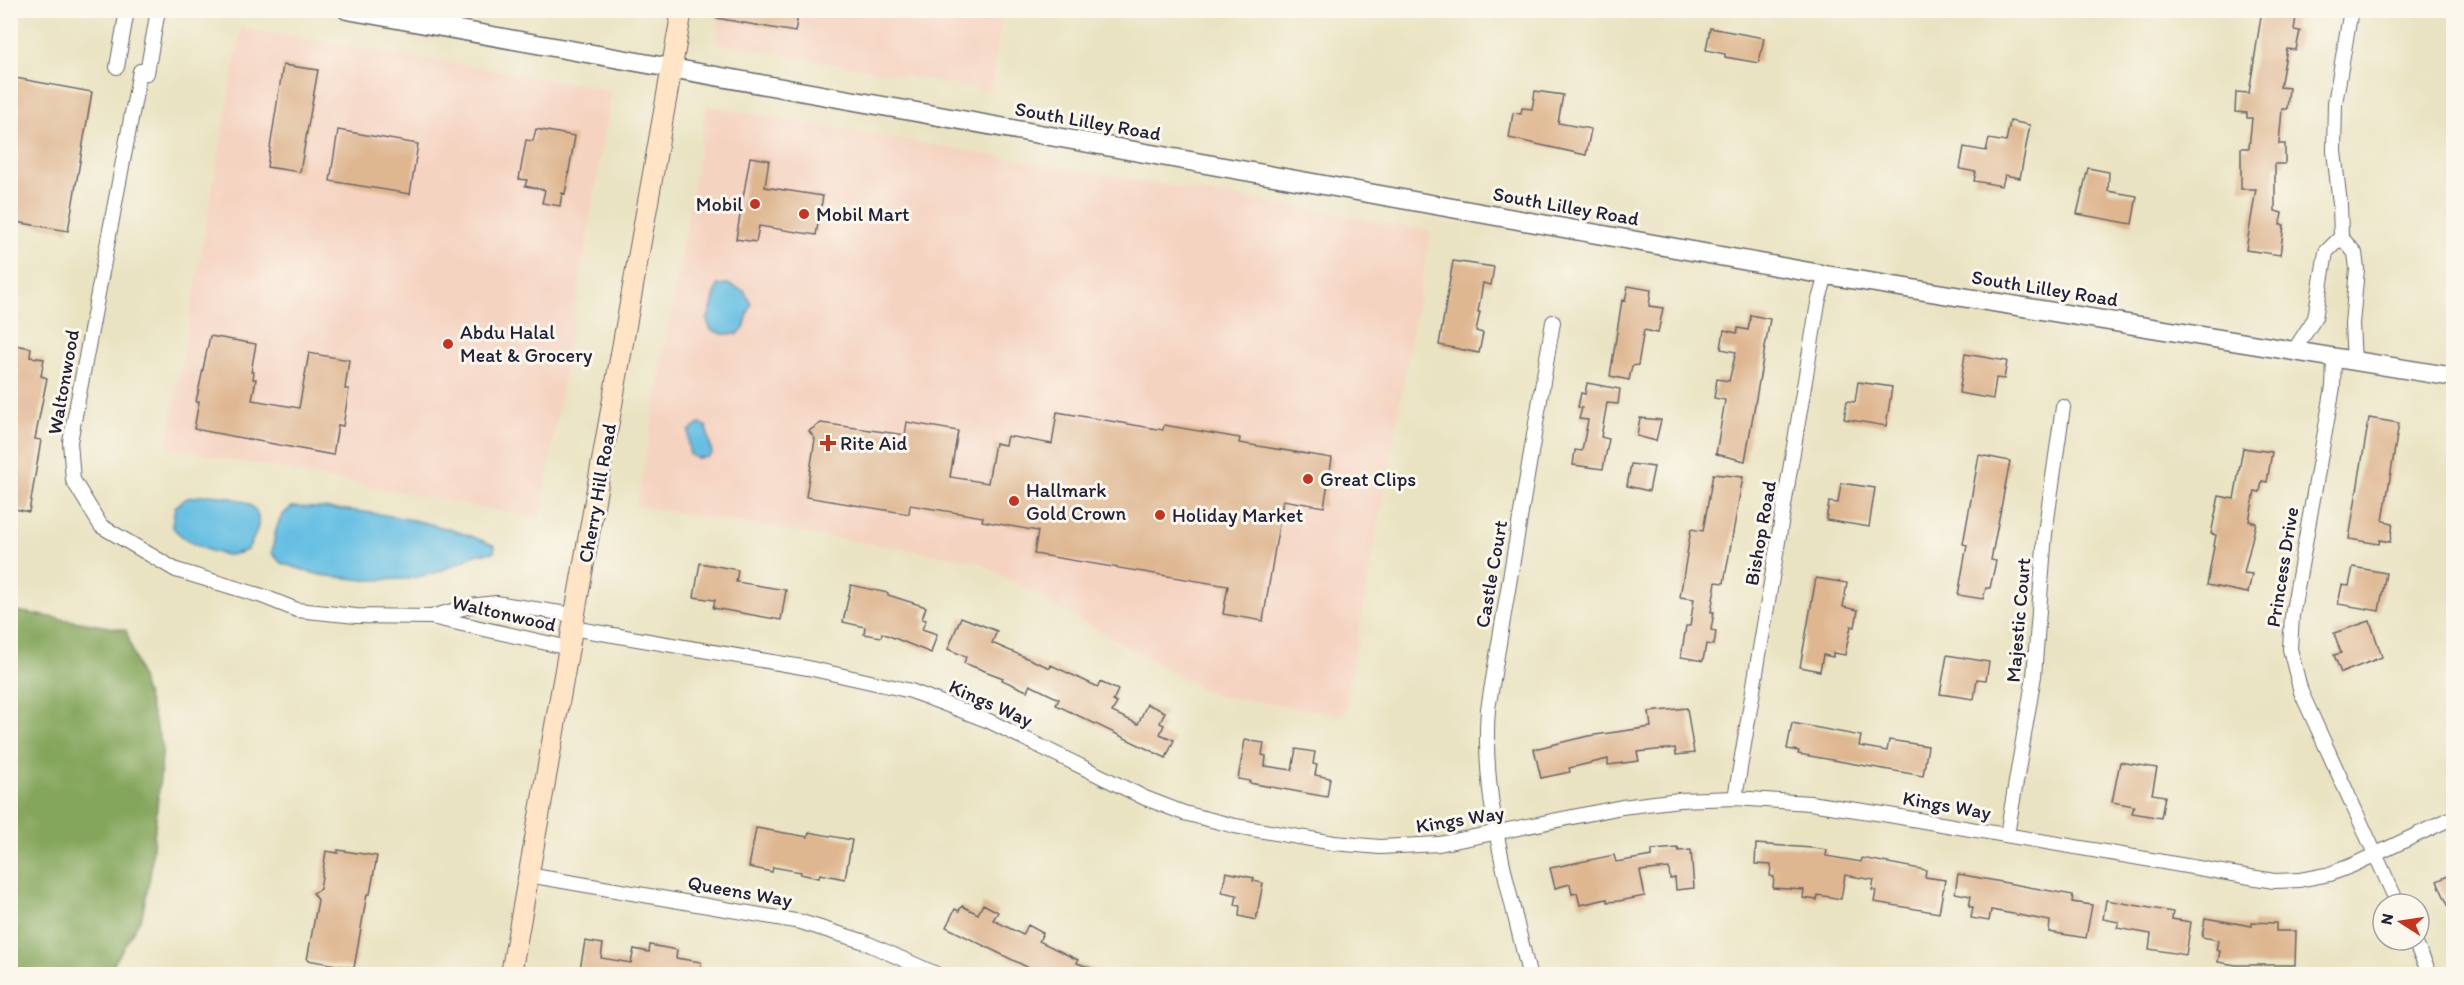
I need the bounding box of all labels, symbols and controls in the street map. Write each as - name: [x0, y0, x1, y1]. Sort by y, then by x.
- street label: South Lilley Road: [1013, 96, 1163, 146]
- street label: South Lilley Road: [1491, 181, 1641, 231]
- place label: Mobil: [696, 192, 743, 216]
- marker: Mobil: [748, 197, 762, 211]
- place label: Mobil Mart: [816, 202, 910, 226]
- marker: Mobil Mart: [797, 207, 811, 221]
- street label: South Lilley Road: [1970, 265, 2120, 311]
- place label: Abdu Halal Meat & Grocery: [460, 320, 593, 367]
- street label: Waltonwood: [42, 327, 84, 436]
- marker: Abdu Halal Meat & Grocery: [441, 337, 455, 351]
- street label: Cherry Hill Road: [573, 421, 621, 565]
- place label: Rite Aid: [840, 431, 908, 455]
- marker: Rite Aid: [821, 436, 835, 450]
- place label: Great Clips: [1320, 467, 1416, 491]
- marker: Great Clips: [1301, 472, 1315, 486]
- place label: Hallmark Gold Crown: [1026, 478, 1126, 525]
- street label: Bishop Road: [1739, 479, 1781, 587]
- marker: Hallmark Gold Crown: [1007, 494, 1021, 508]
- place label: Holiday Market: [1172, 503, 1303, 527]
- street label: Princess Drive: [2261, 505, 2303, 629]
- marker: Holiday Market: [1153, 508, 1167, 522]
- street label: Castle Court: [1470, 518, 1512, 630]
- street label: Majestic Court: [2001, 557, 2035, 683]
- street label: Waltonwood: [450, 589, 559, 637]
- street label: Kings Way: [945, 674, 1037, 732]
- street label: Kings Way: [1901, 785, 1994, 825]
- street label: Kings Way: [1414, 800, 1507, 838]
- street label: Queens Way: [686, 870, 795, 912]
- north arrow: [2371, 892, 2431, 952]
- text: N: [2376, 912, 2397, 926]

